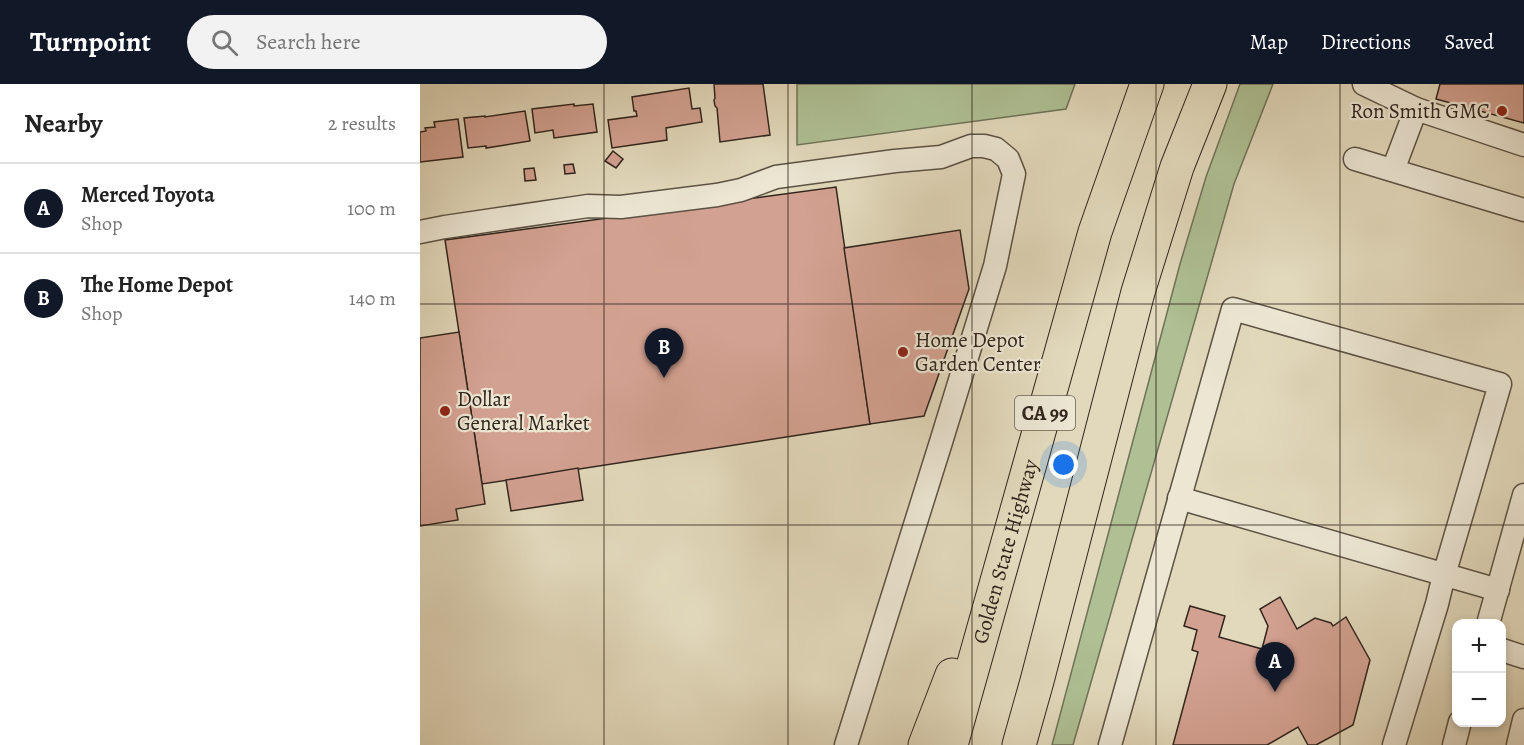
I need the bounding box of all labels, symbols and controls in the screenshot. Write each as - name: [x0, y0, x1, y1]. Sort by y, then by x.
- search box: [187, 15, 607, 69]
- text: Turnpoint: [30, 23, 151, 61]
- icon: search: [208, 26, 241, 59]
- text: Search here: [256, 27, 361, 57]
- text: Map: [1250, 28, 1288, 56]
- text: Directions: [1321, 28, 1411, 56]
- text: Saved: [1444, 28, 1494, 56]
- place label: Ron Smith GMC: [1350, 97, 1490, 125]
- marker: Ron Smith GMC: [1495, 104, 1509, 118]
- text: Nearby: [24, 106, 103, 141]
- text: 2 results: [328, 110, 396, 137]
- text: Merced Toyota: [81, 180, 215, 210]
- text: A: [37, 195, 50, 222]
- text: 100 m: [347, 195, 396, 222]
- text: Shop: [81, 210, 123, 237]
- text: The Home Depot: [81, 270, 233, 300]
- text: B: [37, 285, 50, 312]
- text: 140 m: [349, 285, 396, 312]
- text: Shop: [81, 300, 123, 327]
- place label: Home Depot Garden Center: [915, 326, 1041, 378]
- pin: B: [644, 328, 684, 378]
- marker: Home Depot Garden Center: [896, 345, 910, 359]
- place label: Dollar General Market: [457, 385, 590, 437]
- road number: CA 99: [1015, 396, 1075, 430]
- marker: Dollar General Market: [438, 404, 452, 418]
- your location: [1049, 450, 1078, 479]
- street label: Golden State Highway: [966, 456, 1045, 647]
- map controls: [1452, 619, 1506, 727]
- button: +: [1452, 619, 1506, 673]
- pin: A: [1256, 642, 1294, 692]
- button: −: [1452, 673, 1506, 727]

